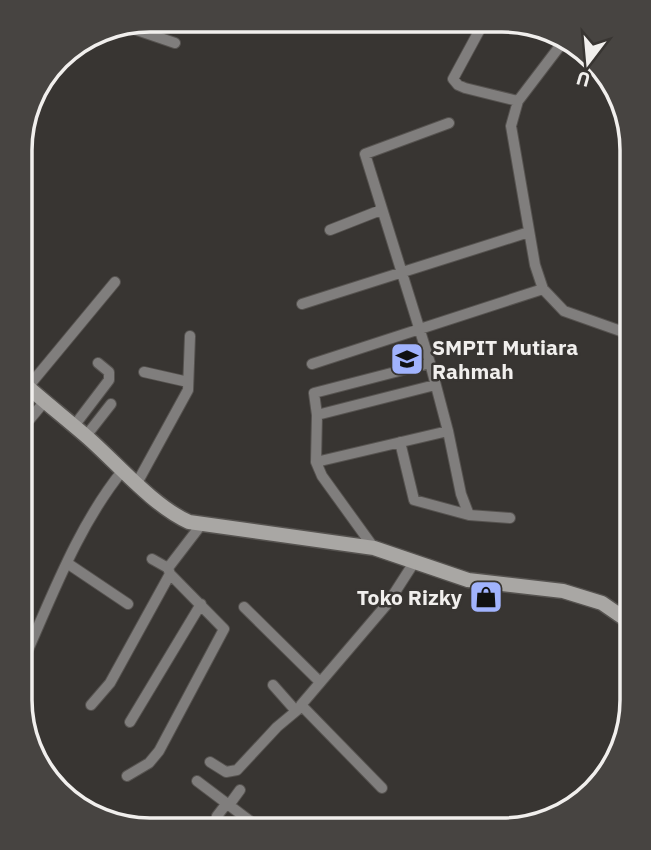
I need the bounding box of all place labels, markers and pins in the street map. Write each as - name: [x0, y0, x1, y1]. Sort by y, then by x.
- place label: SMPIT Mutiara Rahmah: [432, 333, 578, 385]
- school or university icon: SMPIT Mutiara Rahmah: [388, 340, 426, 378]
- shop icon: Toko Rizky: [467, 578, 505, 616]
- place label: Toko Rizky: [357, 583, 463, 611]

